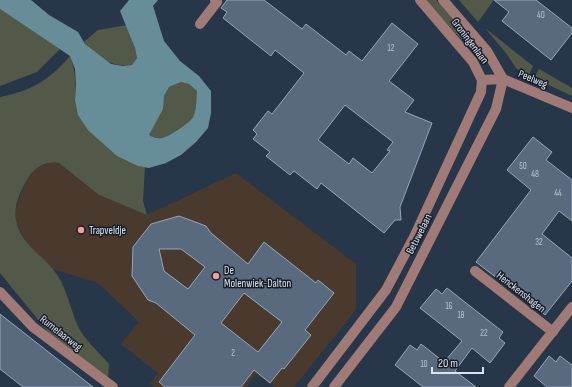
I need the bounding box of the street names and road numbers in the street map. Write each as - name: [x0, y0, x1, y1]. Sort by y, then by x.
- street label: Groningenlaan: [449, 16, 491, 66]
- street label: Peelweg: [516, 67, 550, 91]
- street label: Betuwelaan: [403, 212, 435, 256]
- street label: Henckenshagen: [494, 269, 548, 315]
- street label: Rumelaarweg: [37, 313, 85, 354]

